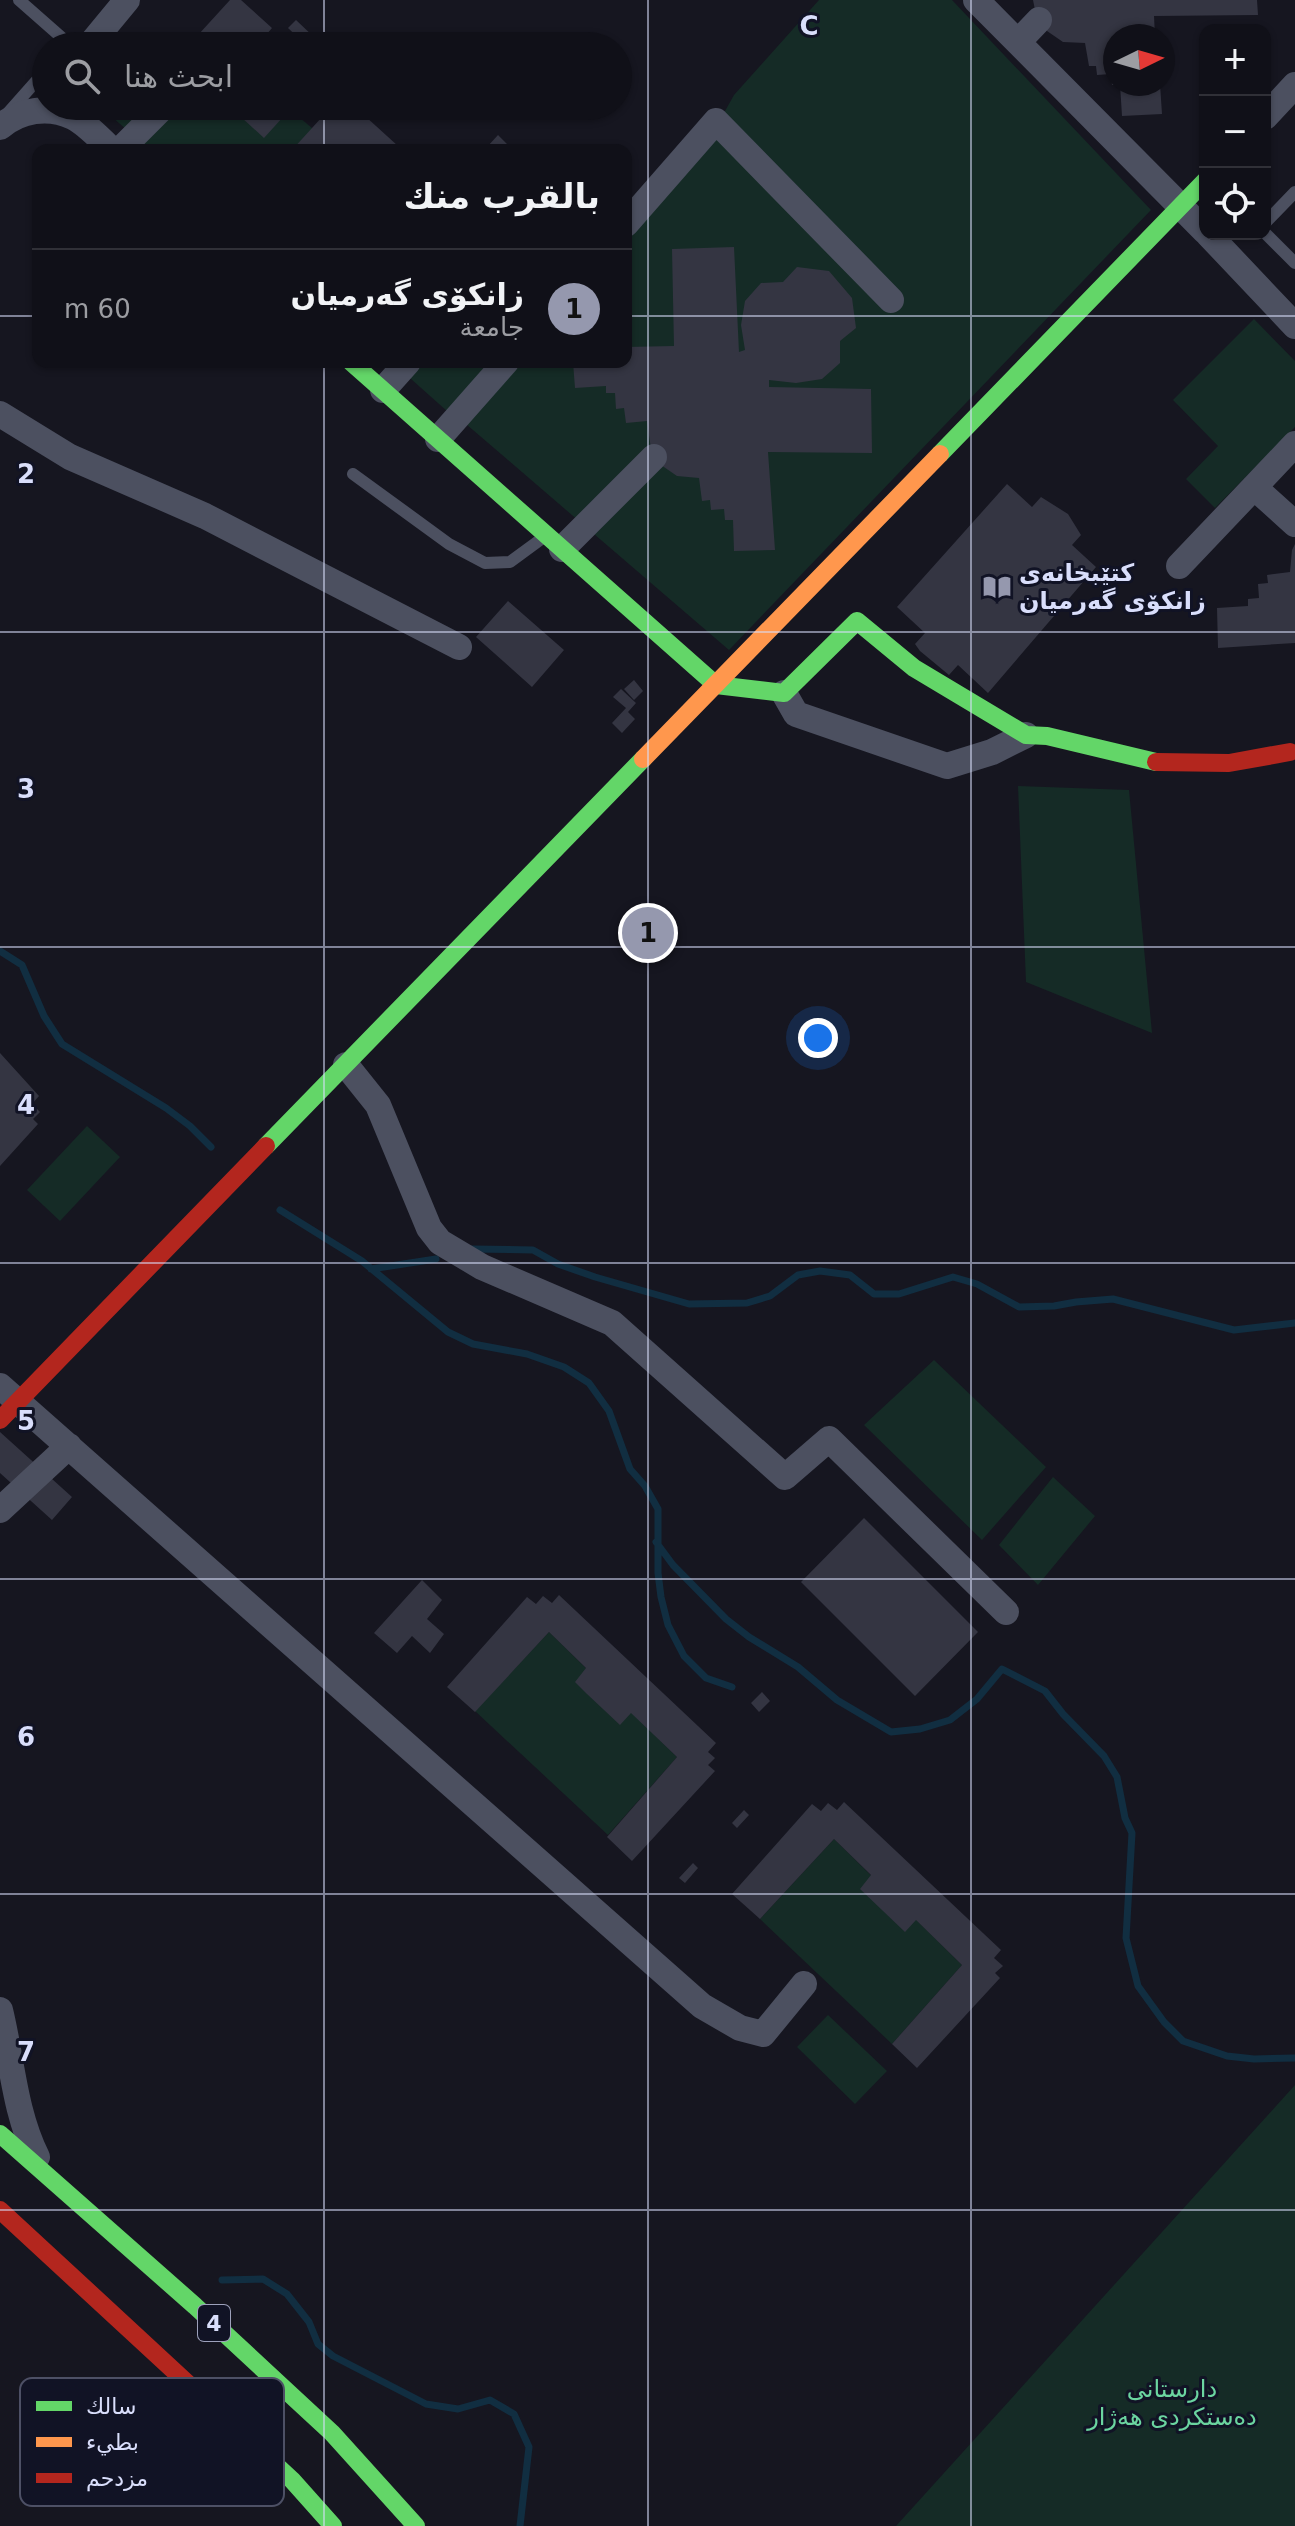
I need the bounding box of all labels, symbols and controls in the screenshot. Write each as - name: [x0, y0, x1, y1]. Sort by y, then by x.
- text: C: [799, 11, 819, 41]
- north arrow: [1103, 24, 1175, 96]
- map controls: [1199, 24, 1271, 240]
- button: +: [1199, 24, 1271, 96]
- search box: [32, 32, 632, 120]
- icon: search: [60, 54, 104, 98]
- text: ابحث هنا: [124, 59, 233, 94]
- button: −: [1199, 96, 1271, 168]
- button: locate: [1199, 168, 1271, 240]
- text: بالقرب منك: [403, 176, 600, 216]
- text: زانکۆی گەرمیان: [290, 277, 524, 312]
- text: 60 m: [64, 294, 131, 324]
- text: 1: [565, 294, 583, 324]
- text: جامعة: [460, 312, 524, 342]
- text: 2: [17, 459, 35, 489]
- place label: کتێبخانەی زانکۆی گەرمیان: [1019, 559, 1206, 615]
- library icon: کتێبخانەی زانکۆی گەرمیان: [982, 572, 1012, 602]
- text: 3: [17, 774, 35, 804]
- pin: 1: [622, 903, 674, 963]
- your location: [798, 1018, 838, 1058]
- text: 4: [17, 1090, 35, 1120]
- text: 5: [17, 1406, 35, 1436]
- text: 6: [17, 1722, 35, 1752]
- text: 7: [17, 2037, 35, 2067]
- road number: 4: [198, 2305, 230, 2341]
- park label: دارستانی دەستکردی هەژار: [1086, 2375, 1257, 2431]
- legend: [20, 2378, 284, 2506]
- text: سالك: [86, 2394, 136, 2419]
- text: بطيء: [86, 2430, 139, 2456]
- text: مزدحم: [86, 2466, 148, 2492]

